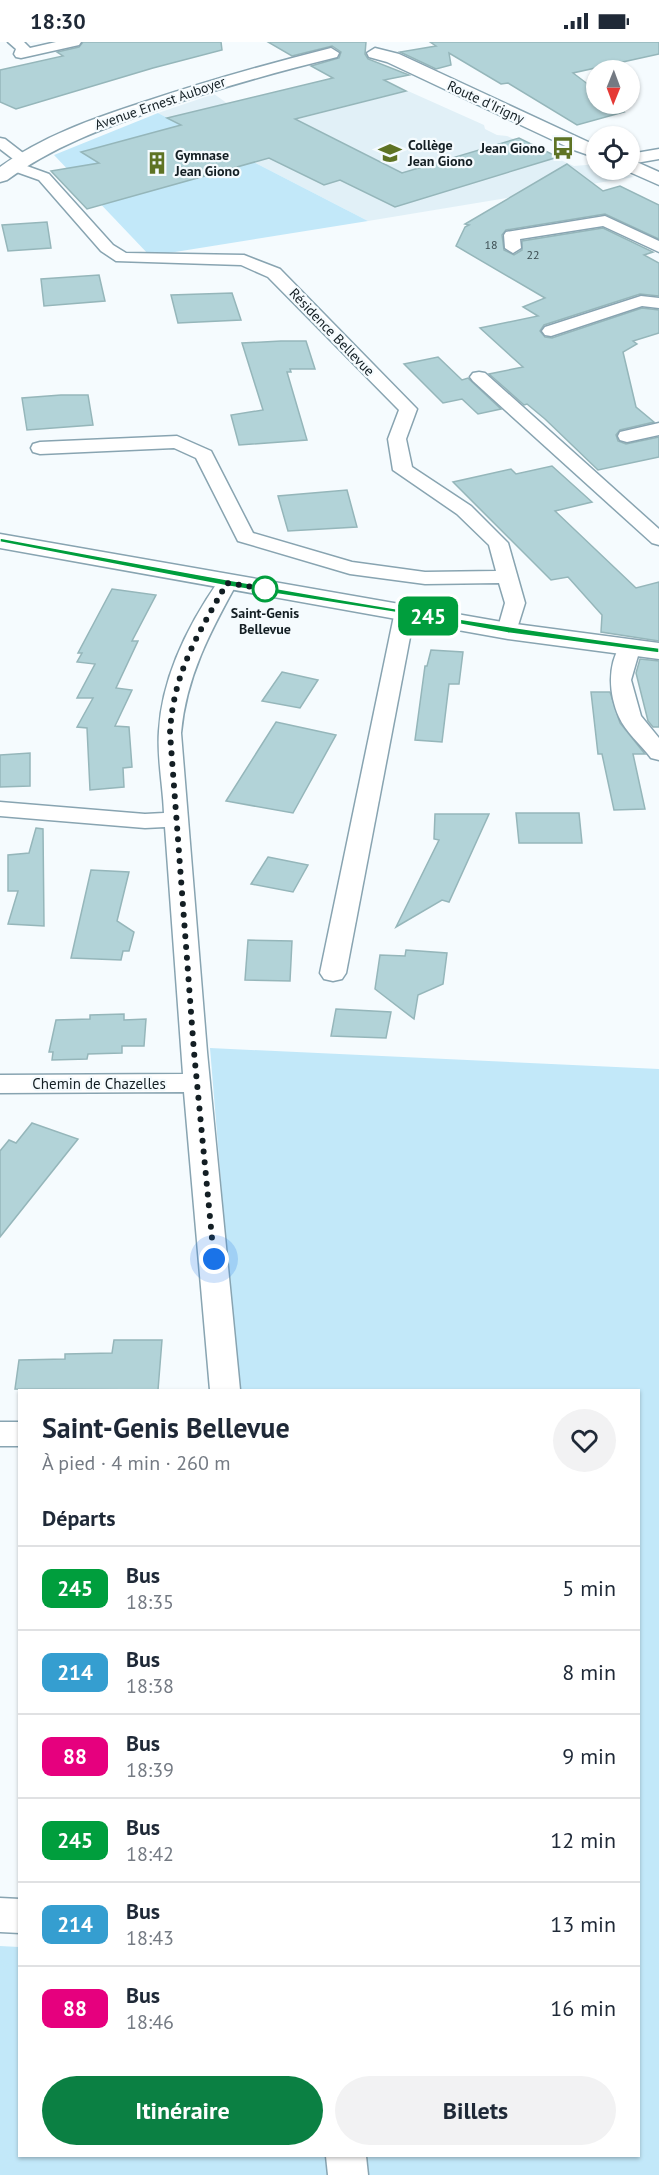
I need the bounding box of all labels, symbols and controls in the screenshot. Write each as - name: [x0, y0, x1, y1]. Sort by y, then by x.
- text: 18:30: [30, 7, 86, 35]
- north arrow: [586, 60, 640, 114]
- map controls: [586, 60, 640, 180]
- street label: Avenue Ernest Auboyer: [92, 72, 228, 134]
- street label: Route d'Irigny: [445, 76, 528, 128]
- button: locate: [586, 126, 640, 180]
- bus stop icon: Jean Giono: [550, 135, 576, 161]
- place label: Collège Jean Giono: [407, 136, 473, 170]
- place label: Jean Giono: [479, 139, 545, 157]
- school or university icon: Collège Jean Giono: [377, 140, 403, 166]
- place label: Gymnase Jean Giono: [174, 146, 240, 180]
- building icon: Gymnase Jean Giono: [144, 150, 170, 176]
- house number: 18: [484, 237, 498, 252]
- house number: 22: [526, 247, 540, 262]
- street label: Résidence Bellevue: [286, 284, 378, 380]
- marker: Saint-Genis Bellevue: [252, 576, 278, 602]
- line badge: 245: [394, 596, 462, 636]
- text: 245: [410, 603, 446, 630]
- place label: Saint-Genis Bellevue: [231, 604, 299, 638]
- street label: Chemin de Chazelles: [32, 1074, 166, 1093]
- your location: [199, 1244, 229, 1274]
- text: Saint-Genis Bellevue: [42, 1409, 290, 1446]
- button: heart: [553, 1409, 616, 1472]
- text: À pied · 4 min · 260 m: [42, 1450, 230, 1476]
- text: Départs: [42, 1504, 116, 1532]
- text: Bus: [126, 1561, 160, 1589]
- text: 5 min: [562, 1574, 616, 1602]
- text: 245: [57, 1575, 93, 1602]
- text: 18:35: [126, 1589, 174, 1615]
- text: Bus: [126, 1645, 160, 1673]
- text: 8 min: [562, 1658, 616, 1686]
- text: 214: [57, 1659, 93, 1686]
- text: 18:38: [126, 1673, 174, 1699]
- text: Bus: [126, 1729, 160, 1757]
- text: 9 min: [562, 1742, 616, 1770]
- text: 88: [63, 1743, 87, 1770]
- text: 18:39: [126, 1757, 174, 1783]
- text: Bus: [126, 1813, 160, 1841]
- text: 12 min: [550, 1826, 616, 1854]
- text: 245: [57, 1827, 93, 1854]
- text: 18:42: [126, 1841, 174, 1867]
- text: Bus: [126, 1897, 160, 1925]
- text: 13 min: [550, 1910, 616, 1938]
- text: 214: [57, 1911, 93, 1938]
- text: 18:43: [126, 1925, 174, 1951]
- text: Bus: [126, 1981, 160, 2009]
- text: 16 min: [550, 1994, 616, 2022]
- text: 88: [63, 1995, 87, 2022]
- text: 18:46: [126, 2009, 174, 2035]
- button: Itinéraire: [42, 2076, 323, 2145]
- button: Billets: [335, 2076, 616, 2145]

